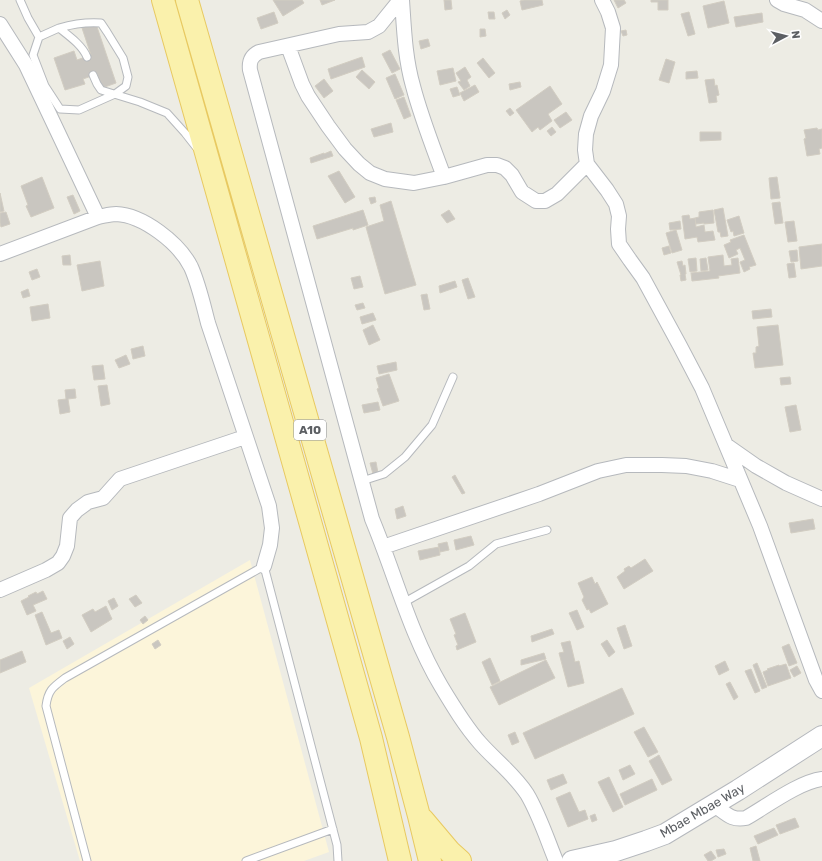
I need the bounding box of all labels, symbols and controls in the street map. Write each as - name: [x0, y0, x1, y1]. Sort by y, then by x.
- north arrow: [766, 16, 806, 56]
- text: N: [788, 30, 802, 40]
- road number: A10: [294, 420, 326, 440]
- street label: Mbae Mbae Way: [657, 780, 747, 841]

